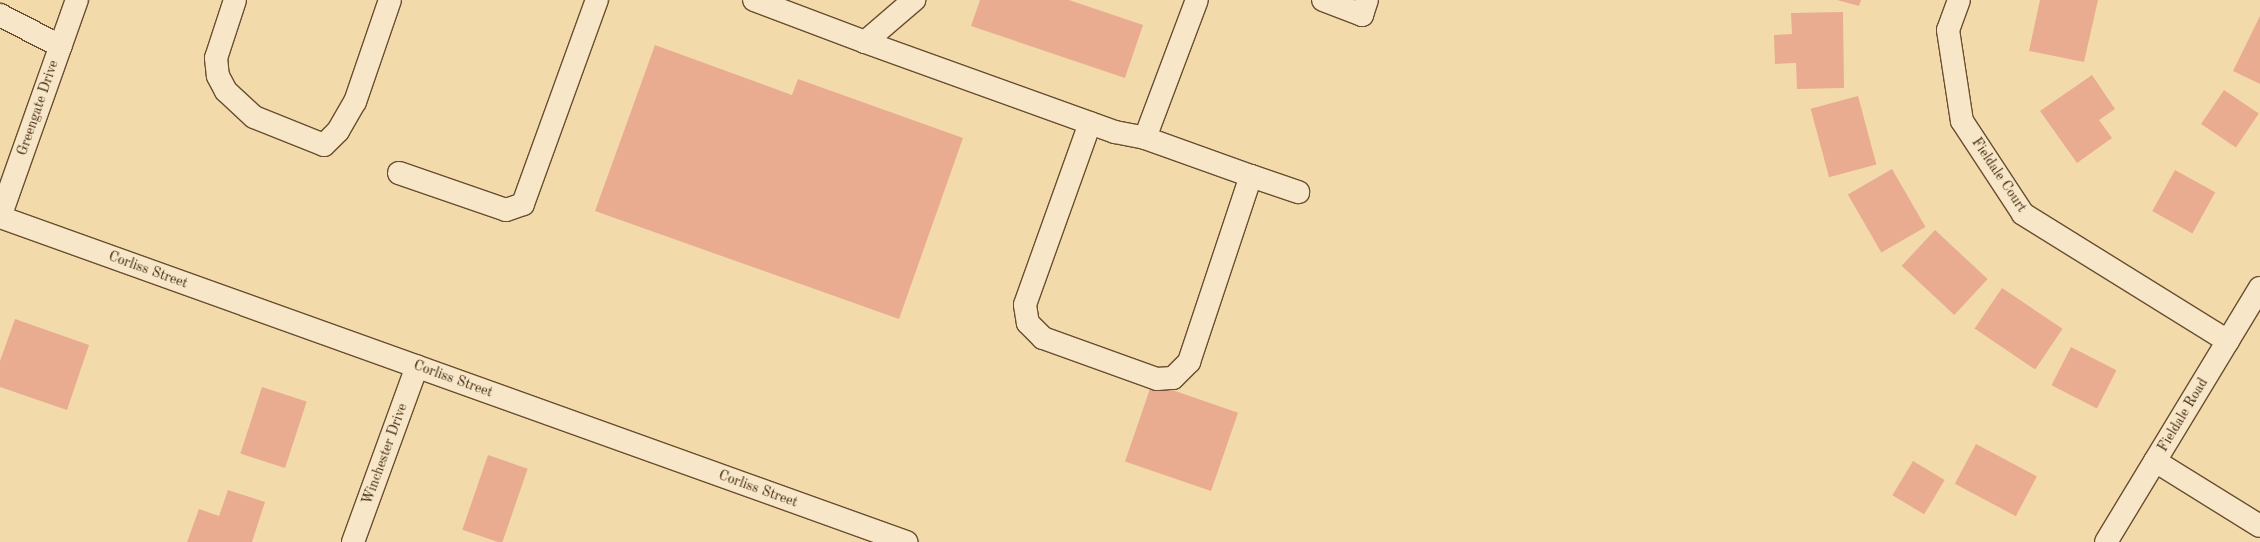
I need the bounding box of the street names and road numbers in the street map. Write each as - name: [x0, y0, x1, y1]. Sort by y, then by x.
- street label: Greengate Drive: [14, 58, 62, 158]
- street label: Fieldale Court: [1968, 135, 2030, 215]
- street label: Corliss Street: [106, 248, 190, 292]
- street label: Corliss Street: [411, 357, 495, 401]
- street label: Fieldale Road: [2154, 375, 2212, 455]
- street label: Winchester Drive: [359, 401, 411, 507]
- street label: Corliss Street: [716, 467, 800, 511]

